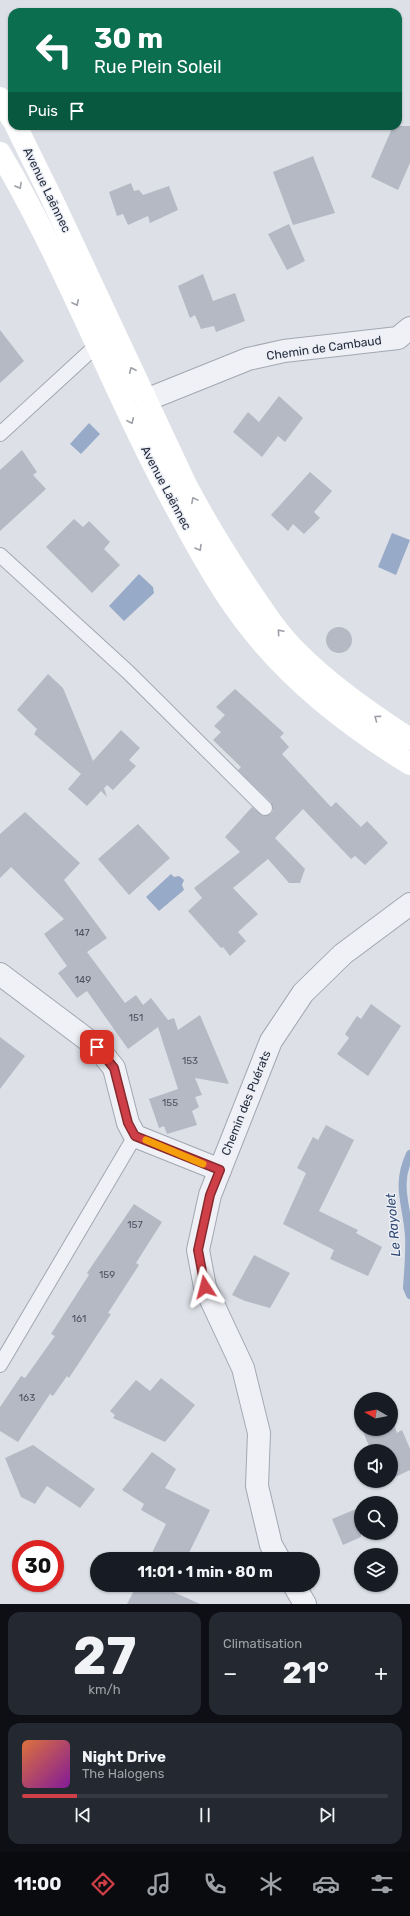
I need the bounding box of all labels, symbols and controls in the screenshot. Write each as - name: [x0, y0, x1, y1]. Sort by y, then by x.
- text: 30 m: [94, 22, 163, 55]
- icon: left: [28, 24, 80, 76]
- text: Rue Plein Soleil: [94, 56, 222, 78]
- icon: arrive: [66, 100, 88, 122]
- text: Puis: [28, 102, 58, 120]
- street label: Avenue Laënnec: [20, 145, 74, 235]
- one-way arrow: [15, 182, 22, 190]
- one-way arrow: [71, 299, 79, 307]
- street label: Chemin de Cambaud: [266, 333, 382, 363]
- one-way arrow: [129, 367, 137, 374]
- one-way arrow: [126, 417, 134, 425]
- street label: Avenue Laënnec: [138, 444, 194, 533]
- one-way arrow: [191, 497, 199, 505]
- one-way arrow: [194, 544, 201, 551]
- one-way arrow: [278, 630, 285, 637]
- one-way arrow: [375, 716, 382, 723]
- house number: 147: [74, 927, 90, 939]
- house number: 149: [75, 974, 91, 986]
- house number: 151: [129, 1012, 143, 1024]
- pin: [80, 1030, 114, 1064]
- icon: arrive: [86, 1036, 108, 1058]
- street label: Chemin des Puérats: [218, 1048, 274, 1158]
- house number: 153: [182, 1055, 198, 1067]
- house number: 155: [162, 1097, 178, 1109]
- water label: Le Rayolet: [383, 1192, 403, 1257]
- house number: 157: [127, 1219, 143, 1231]
- position arrow: [184, 1266, 226, 1308]
- house number: 159: [99, 1269, 115, 1281]
- house number: 161: [72, 1313, 86, 1325]
- house number: 163: [19, 1392, 35, 1404]
- north arrow: [354, 1392, 398, 1436]
- map controls: [354, 1392, 398, 1592]
- button: sound: [354, 1444, 398, 1488]
- button: search: [354, 1496, 398, 1540]
- speed limit sign: 30: [12, 1540, 64, 1592]
- button: layers: [354, 1548, 398, 1592]
- text: 11:01 · 1 min · 80 m: [137, 1563, 273, 1581]
- text: 27: [73, 1625, 136, 1687]
- text: Climatisation: [223, 1636, 302, 1651]
- text: 21°: [282, 1655, 329, 1691]
- text: −: [223, 1660, 237, 1687]
- text: +: [374, 1660, 388, 1687]
- text: km/h: [88, 1682, 121, 1697]
- text: Night Drive: [82, 1748, 166, 1766]
- text: The Halogens: [82, 1766, 164, 1781]
- icon: previous: [72, 1804, 94, 1826]
- icon: pause: [194, 1804, 216, 1826]
- icon: next: [316, 1804, 338, 1826]
- icon: directions: [89, 1870, 117, 1898]
- icon: music: [145, 1870, 173, 1898]
- icon: phone: [201, 1870, 229, 1898]
- icon: climate: [257, 1870, 285, 1898]
- icon: car: [312, 1870, 340, 1898]
- icon: filters: [368, 1870, 396, 1898]
- text: 11:00: [14, 1873, 62, 1895]

